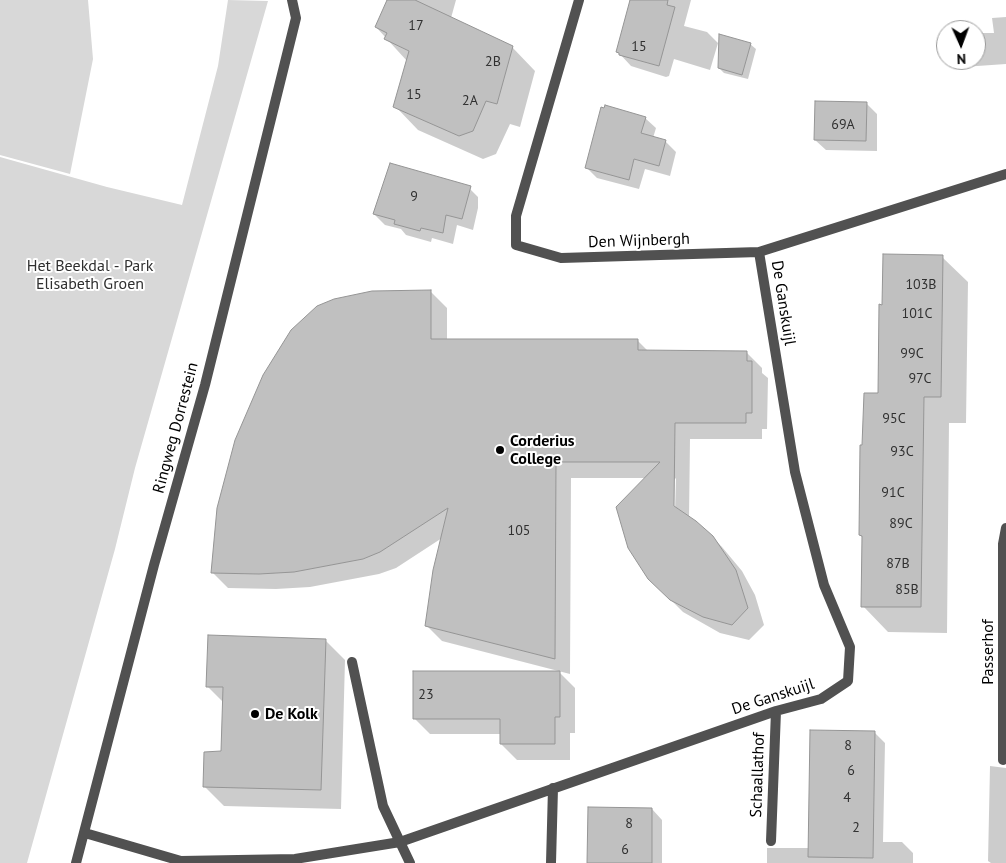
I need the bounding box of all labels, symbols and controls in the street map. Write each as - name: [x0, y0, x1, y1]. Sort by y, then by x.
- house number: 17: [408, 18, 424, 34]
- north arrow: [936, 20, 986, 70]
- house number: 15: [631, 39, 647, 55]
- text: N: [957, 50, 966, 68]
- house number: 2B: [485, 54, 501, 70]
- house number: 15: [406, 87, 422, 103]
- house number: 2A: [462, 93, 478, 109]
- house number: 69A: [831, 117, 855, 133]
- house number: 9: [410, 189, 418, 205]
- street label: Den Wijnbergh: [588, 230, 690, 252]
- park label: Het Beekdal - Park Elisabeth Groen: [27, 256, 153, 294]
- street label: De Ganskuijl: [767, 259, 799, 347]
- house number: 103B: [905, 277, 937, 293]
- house number: 101C: [902, 306, 932, 322]
- house number: 99C: [900, 346, 924, 362]
- street label: Ringweg Dorrestein: [149, 360, 203, 496]
- house number: 97C: [908, 371, 932, 387]
- house number: 95C: [882, 411, 906, 427]
- place label: Corderius College: [510, 431, 575, 469]
- marker: Corderius College: [494, 444, 506, 456]
- house number: 93C: [890, 444, 914, 460]
- house number: 91C: [881, 485, 905, 501]
- house number: 89C: [889, 516, 913, 532]
- house number: 105: [508, 523, 530, 539]
- house number: 87B: [886, 556, 910, 572]
- house number: 85B: [895, 582, 919, 598]
- street label: Passerhof: [978, 619, 998, 685]
- street label: De Ganskuijl: [729, 675, 817, 719]
- house number: 23: [418, 687, 434, 703]
- place label: De Kolk: [265, 704, 318, 724]
- marker: De Kolk: [249, 708, 261, 720]
- street label: Schaallathof: [747, 732, 769, 818]
- house number: 8: [844, 738, 852, 754]
- house number: 6: [847, 763, 855, 779]
- house number: 4: [843, 790, 851, 806]
- house number: 8: [625, 816, 633, 832]
- house number: 2: [852, 820, 860, 836]
- house number: 6: [621, 842, 629, 858]

